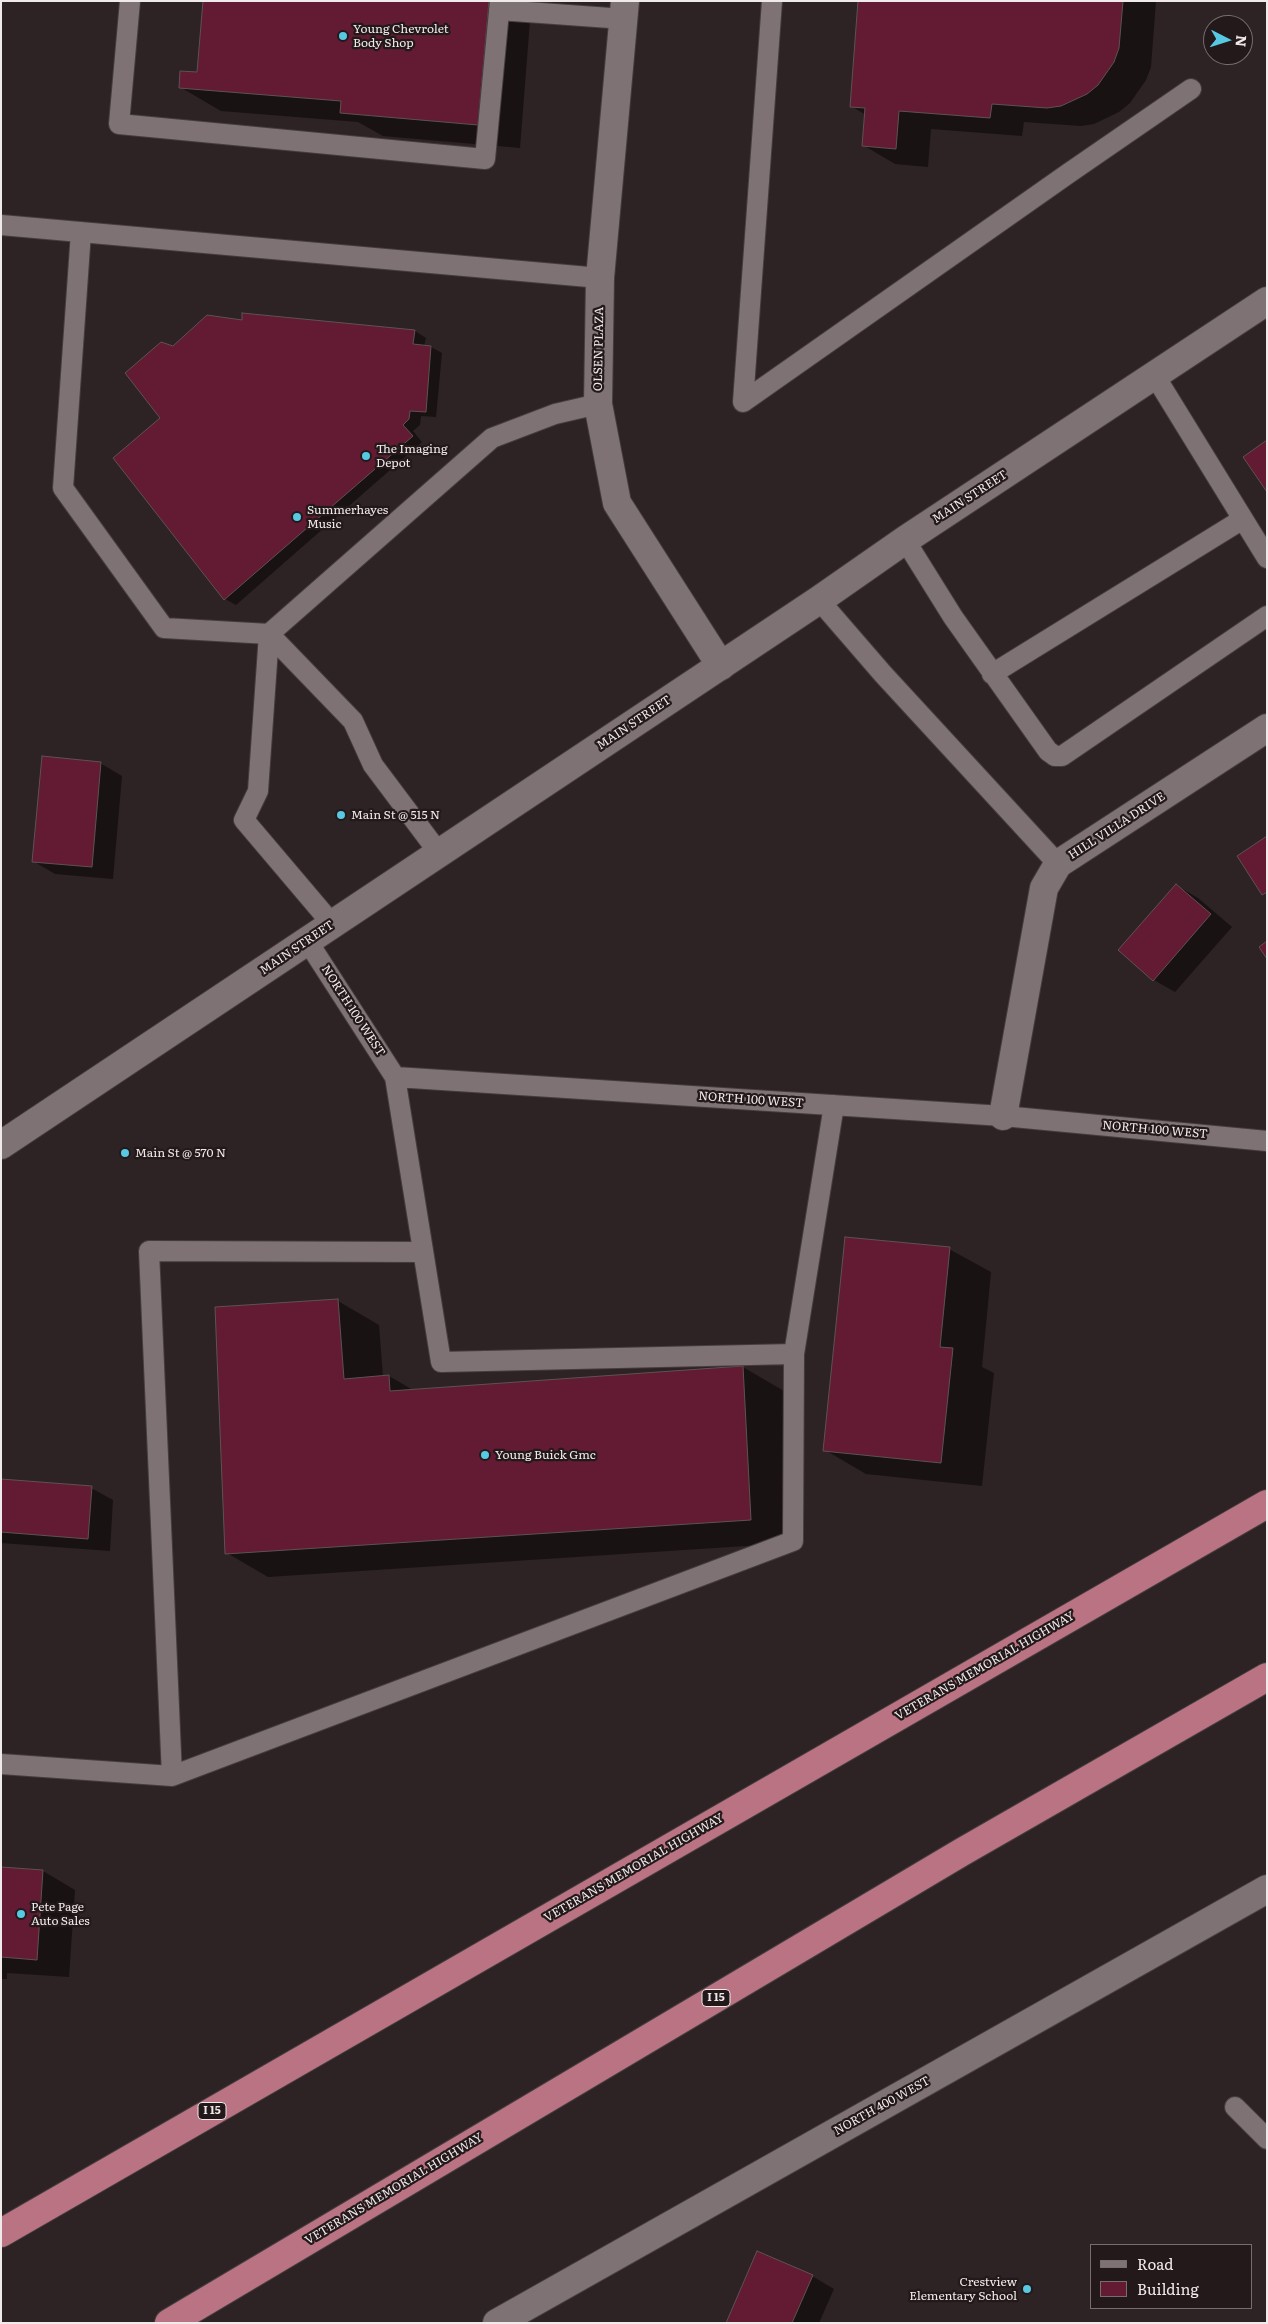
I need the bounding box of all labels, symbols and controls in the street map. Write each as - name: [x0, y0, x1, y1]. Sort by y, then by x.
- north arrow: [1203, 15, 1253, 65]
- place label: Young Chevrolet Body Shop: [353, 22, 449, 50]
- marker: Young Chevrolet Body Shop: [337, 30, 349, 42]
- text: N: [1231, 34, 1252, 48]
- street label: OLSEN PLAZA: [591, 307, 607, 391]
- place label: The Imaging Depot: [376, 442, 448, 470]
- marker: The Imaging Depot: [360, 450, 372, 462]
- street label: MAIN STREET: [930, 467, 1010, 527]
- place label: Summerhayes Music: [307, 503, 388, 531]
- marker: Summerhayes Music: [291, 511, 303, 523]
- street label: MAIN STREET: [594, 693, 674, 753]
- street label: HILL VILLA DRIVE: [1066, 789, 1168, 863]
- place label: Main St @ 515 N: [351, 808, 440, 822]
- marker: Main St @ 515 N: [335, 809, 347, 821]
- street label: MAIN STREET: [257, 918, 337, 978]
- street label: NORTH 100 WEST: [318, 963, 388, 1059]
- street label: NORTH 100 WEST: [698, 1089, 804, 1111]
- street label: NORTH 100 WEST: [1102, 1118, 1208, 1142]
- place label: Main St @ 570 N: [135, 1146, 226, 1160]
- marker: Main St @ 570 N: [119, 1147, 131, 1159]
- place label: Young Buick Gmc: [495, 1448, 596, 1462]
- marker: Young Buick Gmc: [479, 1449, 491, 1461]
- street label: VETERANS MEMORIAL HIGHWAY: [893, 1609, 1077, 1723]
- street label: VETERANS MEMORIAL HIGHWAY: [542, 1811, 726, 1925]
- place label: Pete Page Auto Sales: [31, 1900, 90, 1928]
- marker: Pete Page Auto Sales: [15, 1908, 27, 1920]
- road number: I 15: [702, 1990, 730, 2006]
- street label: NORTH 400 WEST: [831, 2074, 933, 2138]
- road number: I 15: [198, 2102, 226, 2120]
- street label: VETERANS MEMORIAL HIGHWAY: [303, 2130, 485, 2248]
- legend: [1090, 2244, 1253, 2309]
- text: Road: [1137, 2252, 1173, 2275]
- place label: Crestview Elementary School: [909, 2275, 1017, 2303]
- text: Building: [1137, 2277, 1199, 2300]
- marker: Crestview Elementary School: [1021, 2283, 1033, 2295]

